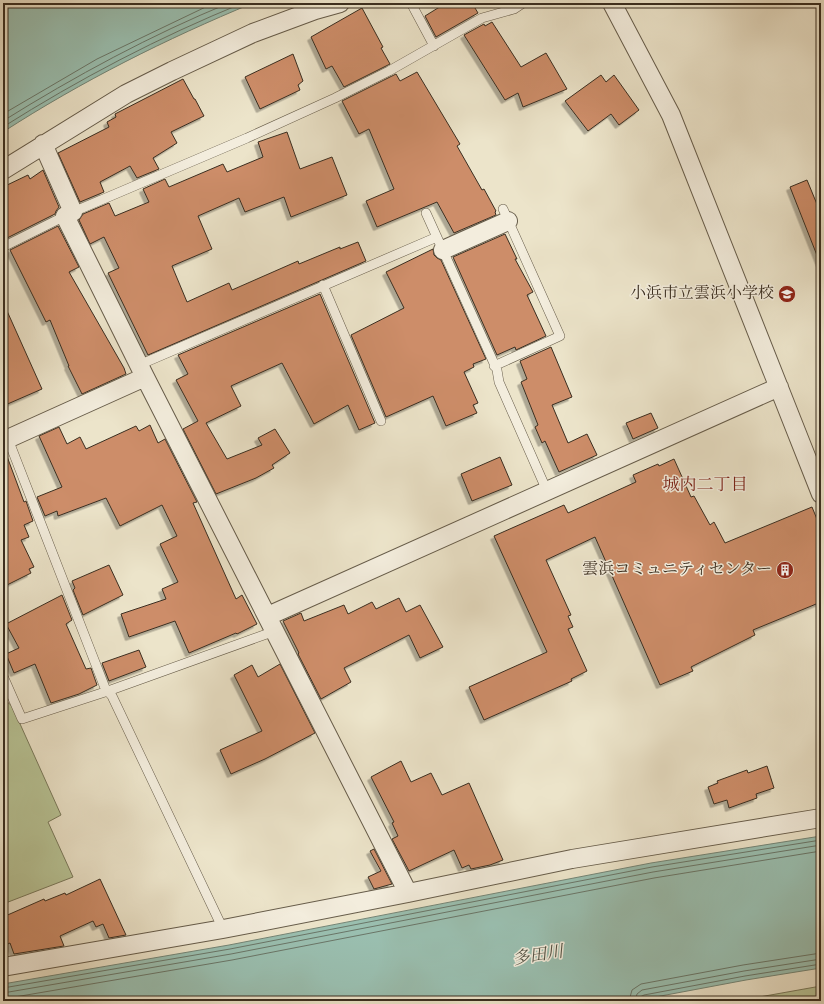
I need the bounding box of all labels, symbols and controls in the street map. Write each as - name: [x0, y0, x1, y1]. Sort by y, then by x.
- place label: 小浜市立雲浜小学校: [630, 284, 774, 304]
- school or university icon: 小浜市立雲浜小学校: [777, 284, 797, 304]
- district label: 城内二丁目: [663, 475, 748, 496]
- place label: 雲浜コミュニティセンター: [582, 560, 772, 580]
- building icon: 雲浜コミュニティセンター: [775, 560, 795, 580]
- water label: 多田川: [511, 941, 567, 970]

